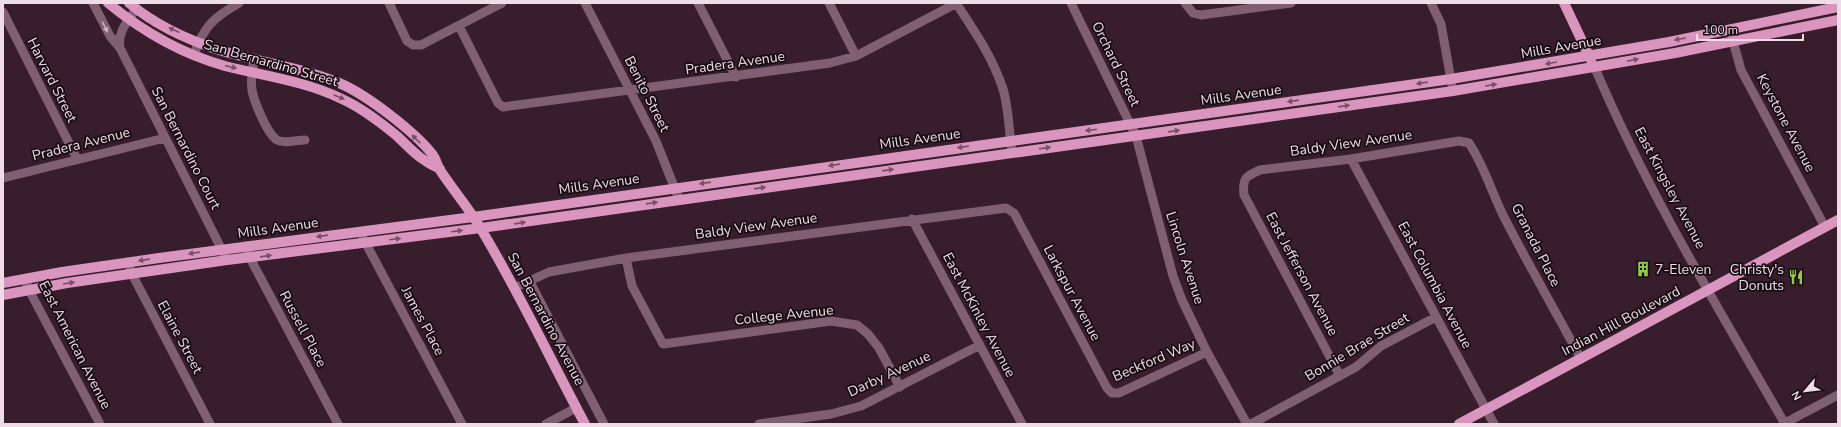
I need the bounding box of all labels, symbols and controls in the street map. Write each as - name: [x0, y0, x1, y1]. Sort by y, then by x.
- scale bar: [1697, 16, 1803, 42]
- street label: Orchard Street: [1087, 18, 1145, 110]
- one-way arrow: [102, 21, 108, 32]
- text: 100 m: [1703, 22, 1738, 38]
- one-way arrow: [168, 27, 179, 33]
- street label: Mills Avenue: [1519, 31, 1603, 63]
- street label: Harvard Street: [22, 34, 82, 126]
- street label: San Bernardino Street: [202, 35, 340, 91]
- one-way arrow: [1674, 37, 1686, 43]
- street label: Pradera Avenue: [684, 47, 786, 79]
- street label: Benito Street: [620, 53, 674, 135]
- one-way arrow: [1627, 57, 1639, 63]
- one-way arrow: [1544, 60, 1557, 66]
- one-way arrow: [225, 64, 237, 70]
- street label: Keystone Avenue: [1752, 70, 1820, 176]
- street label: Mills Avenue: [1199, 80, 1283, 110]
- one-way arrow: [1416, 80, 1428, 86]
- one-way arrow: [1485, 82, 1497, 88]
- street label: San Bernardino Court: [147, 83, 225, 213]
- one-way arrow: [333, 95, 345, 101]
- one-way arrow: [1287, 98, 1300, 104]
- one-way arrow: [1338, 103, 1351, 109]
- street label: Pradera Avenue: [30, 123, 132, 165]
- street label: Mills Avenue: [878, 124, 962, 154]
- street label: East Kingsley Avenue: [1630, 124, 1710, 252]
- street label: Baldy View Avenue: [1289, 125, 1413, 161]
- one-way arrow: [1085, 127, 1098, 133]
- one-way arrow: [1168, 128, 1180, 134]
- one-way arrow: [411, 134, 421, 144]
- one-way arrow: [957, 144, 969, 150]
- one-way arrow: [1038, 145, 1051, 151]
- one-way arrow: [828, 162, 840, 168]
- one-way arrow: [882, 167, 894, 173]
- street label: Mills Avenue: [557, 169, 641, 199]
- one-way arrow: [699, 180, 711, 186]
- one-way arrow: [753, 185, 766, 191]
- one-way arrow: [646, 200, 658, 206]
- street label: Granada Place: [1507, 200, 1565, 290]
- street label: Baldy View Avenue: [694, 208, 818, 244]
- street label: Lincoln Avenue: [1161, 209, 1209, 307]
- street label: East Jefferson Avenue: [1261, 209, 1343, 339]
- street label: Mills Avenue: [236, 213, 320, 243]
- street label: East Columbia Avenue: [1393, 218, 1477, 352]
- one-way arrow: [513, 220, 526, 226]
- one-way arrow: [451, 228, 463, 234]
- one-way arrow: [316, 233, 328, 239]
- one-way arrow: [389, 235, 401, 242]
- street label: Larkspur Avenue: [1039, 242, 1105, 344]
- street label: San Bernardino Avenue: [503, 249, 589, 389]
- street label: East McKinley Avenue: [938, 249, 1020, 381]
- one-way arrow: [188, 250, 200, 256]
- one-way arrow: [260, 253, 272, 259]
- one-way arrow: [138, 257, 150, 263]
- building icon: 7-Eleven: [1634, 260, 1652, 278]
- place label: 7-Eleven: [1655, 260, 1711, 279]
- place label: Christy's Donuts: [1730, 260, 1784, 295]
- restaurant icon: Christy's Donuts: [1787, 268, 1805, 286]
- street label: East American Avenue: [34, 278, 116, 412]
- one-way arrow: [63, 280, 75, 286]
- street label: James Place: [396, 282, 449, 359]
- street label: Indian Hill Boulevard: [1558, 282, 1684, 360]
- street label: Russell Place: [275, 287, 331, 371]
- street label: Elaine Street: [153, 297, 207, 377]
- street label: College Avenue: [734, 300, 834, 330]
- street label: Bonnie Brae Street: [1301, 308, 1413, 386]
- street label: Beckford Way: [1110, 334, 1199, 386]
- street label: Darby Avenue: [845, 347, 933, 401]
- north arrow: [1785, 371, 1825, 411]
- text: N: [1788, 388, 1805, 403]

